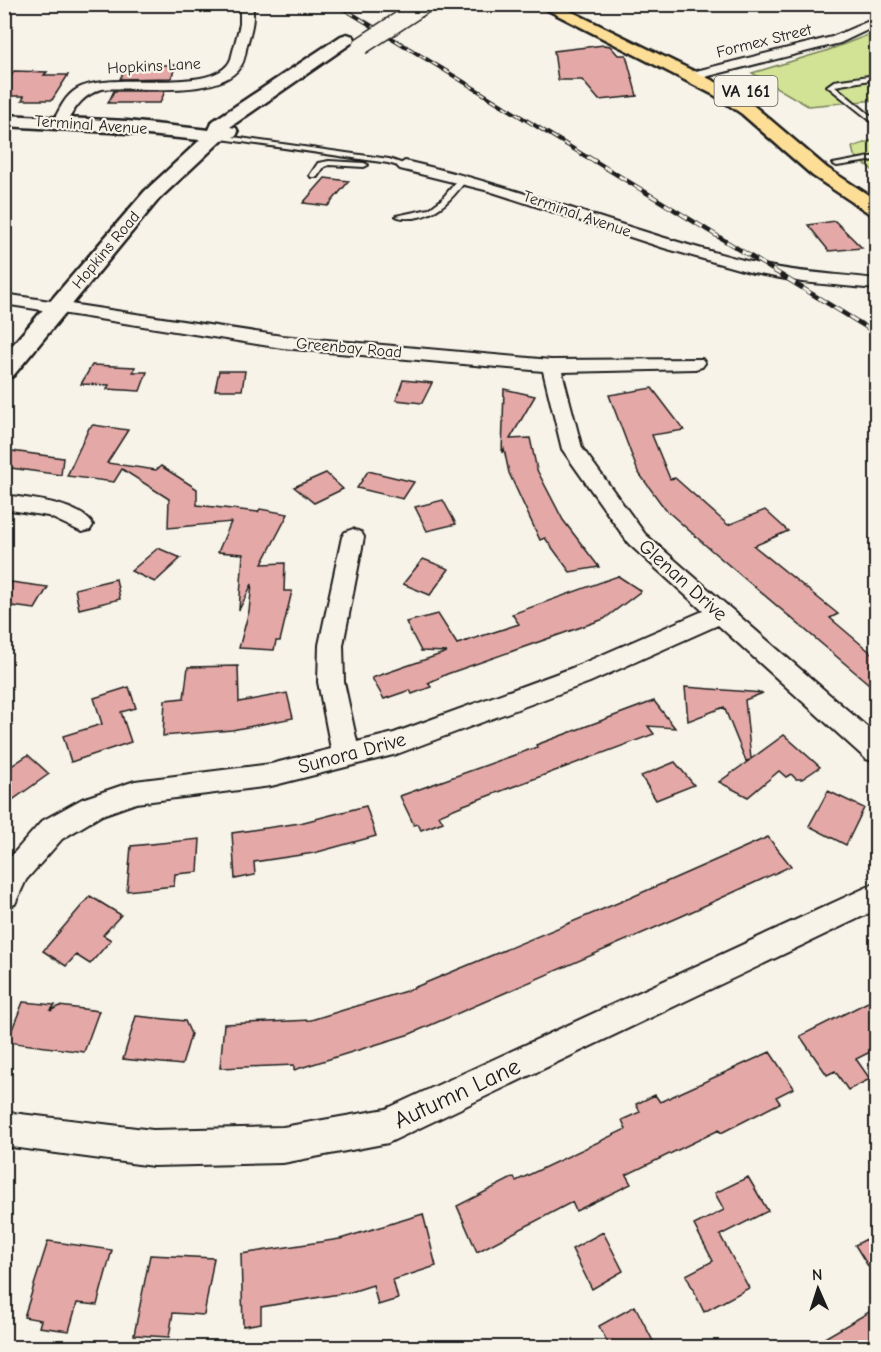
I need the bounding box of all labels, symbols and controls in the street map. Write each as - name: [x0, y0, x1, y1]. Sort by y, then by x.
- street label: Formex Street: [715, 20, 814, 62]
- street label: Hopkins Lane: [107, 55, 201, 77]
- road number: VA 161: [714, 76, 777, 106]
- street label: Terminal Avenue: [34, 112, 148, 138]
- street label: Terminal Avenue: [521, 187, 633, 241]
- street label: Hopkins Road: [68, 208, 144, 292]
- street label: Greenbay Road: [295, 334, 403, 362]
- street label: Glenan Drive: [634, 534, 732, 626]
- street label: Sunora Drive: [296, 728, 408, 778]
- street label: Autumn Lane: [390, 1052, 524, 1134]
- north arrow: [788, 1259, 848, 1319]
- text: N: [812, 1266, 823, 1284]

